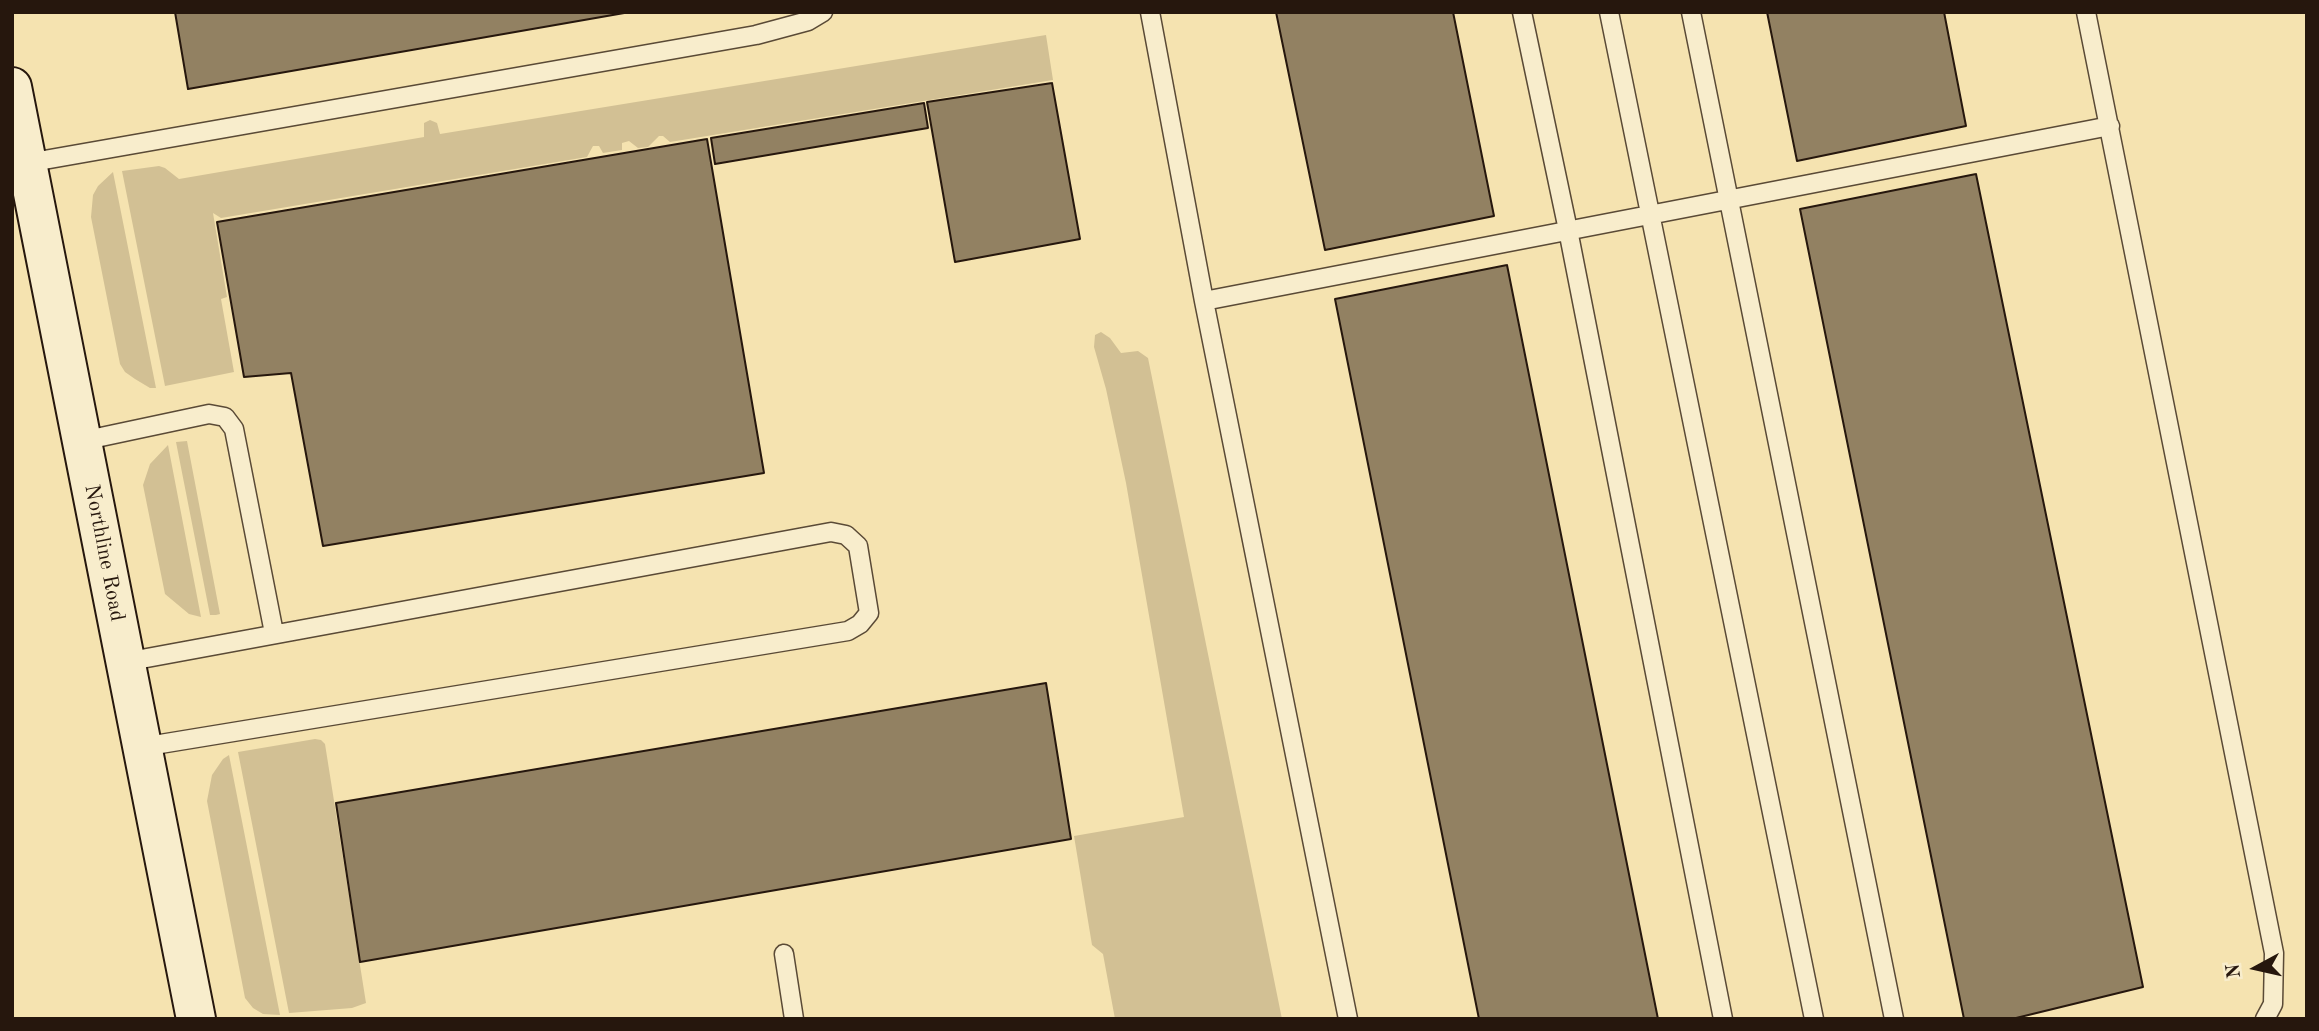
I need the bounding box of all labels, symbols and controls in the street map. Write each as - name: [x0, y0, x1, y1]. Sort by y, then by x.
- street label: Northline Road: [78, 482, 130, 624]
- north arrow: [2221, 933, 2291, 1003]
- text: N: [2224, 962, 2245, 980]

